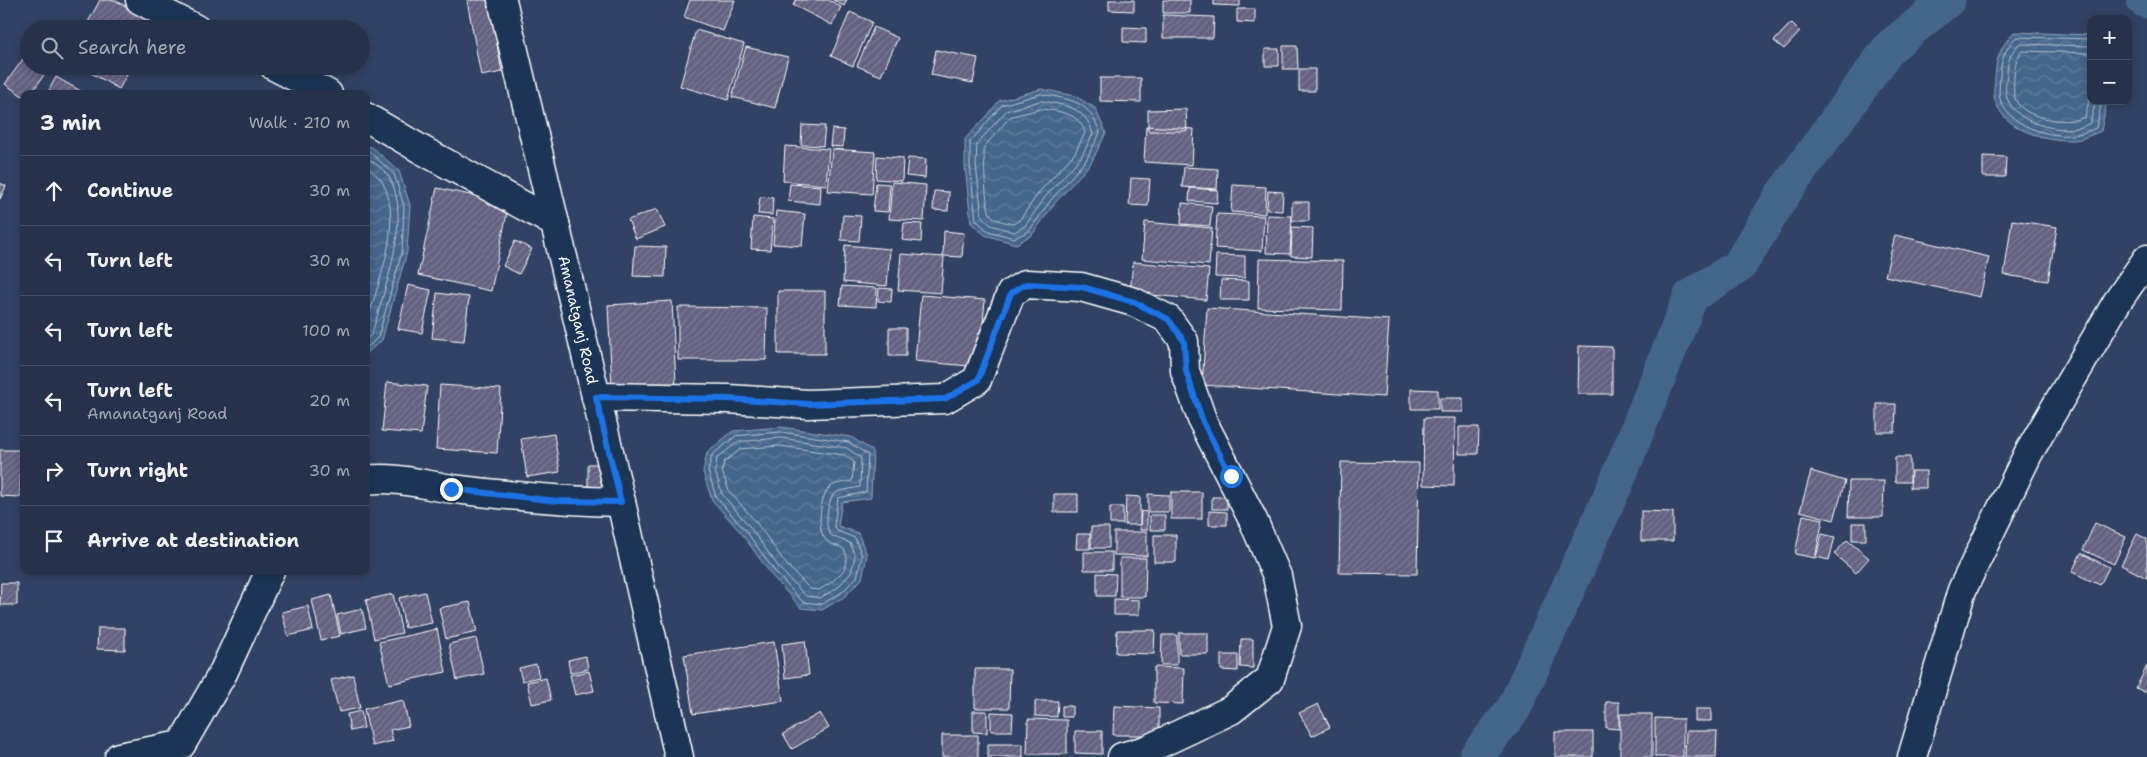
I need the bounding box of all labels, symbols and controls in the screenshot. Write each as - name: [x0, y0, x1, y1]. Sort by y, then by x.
- map controls: [2087, 15, 2132, 105]
- button: +: [2087, 15, 2132, 60]
- search box: [20, 20, 370, 75]
- icon: search: [38, 34, 66, 62]
- text: Search here: [78, 35, 187, 60]
- button: −: [2087, 60, 2132, 105]
- text: 3 min: [40, 109, 101, 137]
- text: Walk · 210 m: [249, 112, 350, 133]
- icon: ahead: [40, 177, 68, 205]
- text: Continue: [87, 178, 173, 203]
- text: 30 m: [309, 180, 350, 201]
- icon: left: [40, 247, 68, 275]
- text: Turn left: [87, 248, 173, 273]
- text: 30 m: [309, 250, 350, 271]
- street label: Amanatganj Road: [553, 254, 603, 387]
- icon: left: [40, 317, 68, 345]
- text: Turn left: [87, 318, 173, 343]
- text: 100 m: [302, 320, 350, 341]
- text: Turn left: [87, 378, 173, 403]
- icon: left: [40, 387, 68, 415]
- text: 20 m: [309, 390, 350, 411]
- text: Amanatganj Road: [87, 403, 227, 424]
- icon: right: [40, 457, 68, 485]
- text: Turn right: [87, 458, 188, 483]
- text: 30 m: [309, 460, 350, 481]
- route start: [1220, 465, 1243, 488]
- route end: [440, 478, 463, 501]
- icon: arrive: [40, 527, 68, 555]
- text: Arrive at destination: [87, 528, 299, 553]

